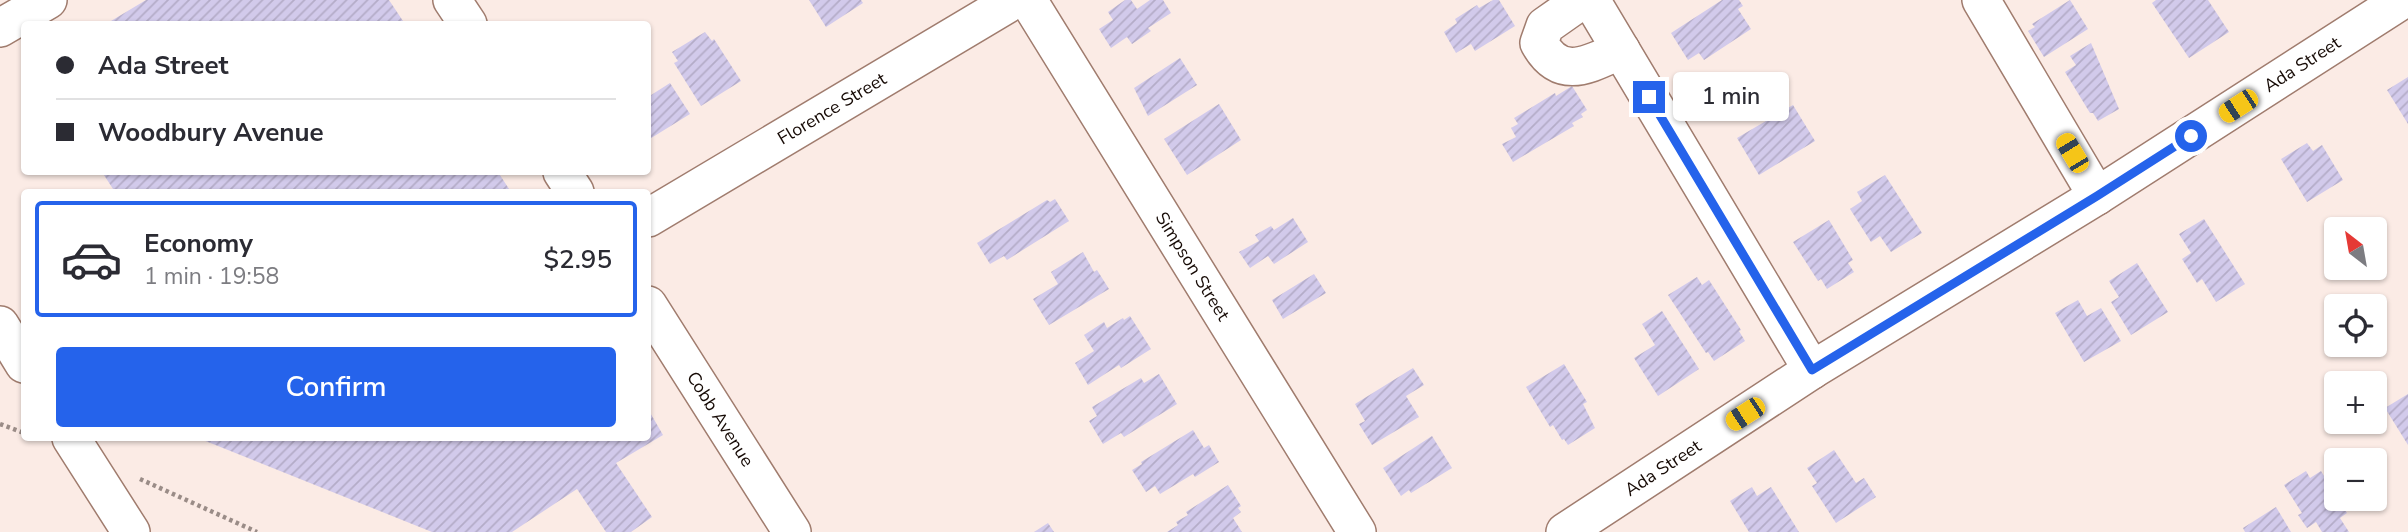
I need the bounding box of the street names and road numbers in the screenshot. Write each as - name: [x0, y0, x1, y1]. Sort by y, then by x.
- street label: Ada Street: [2259, 30, 2346, 98]
- street label: Florence Street: [773, 66, 891, 150]
- street label: Simpson Street: [1150, 207, 1236, 326]
- street label: Cobb Avenue: [681, 367, 759, 471]
- street label: Ada Street: [1620, 434, 1706, 502]

